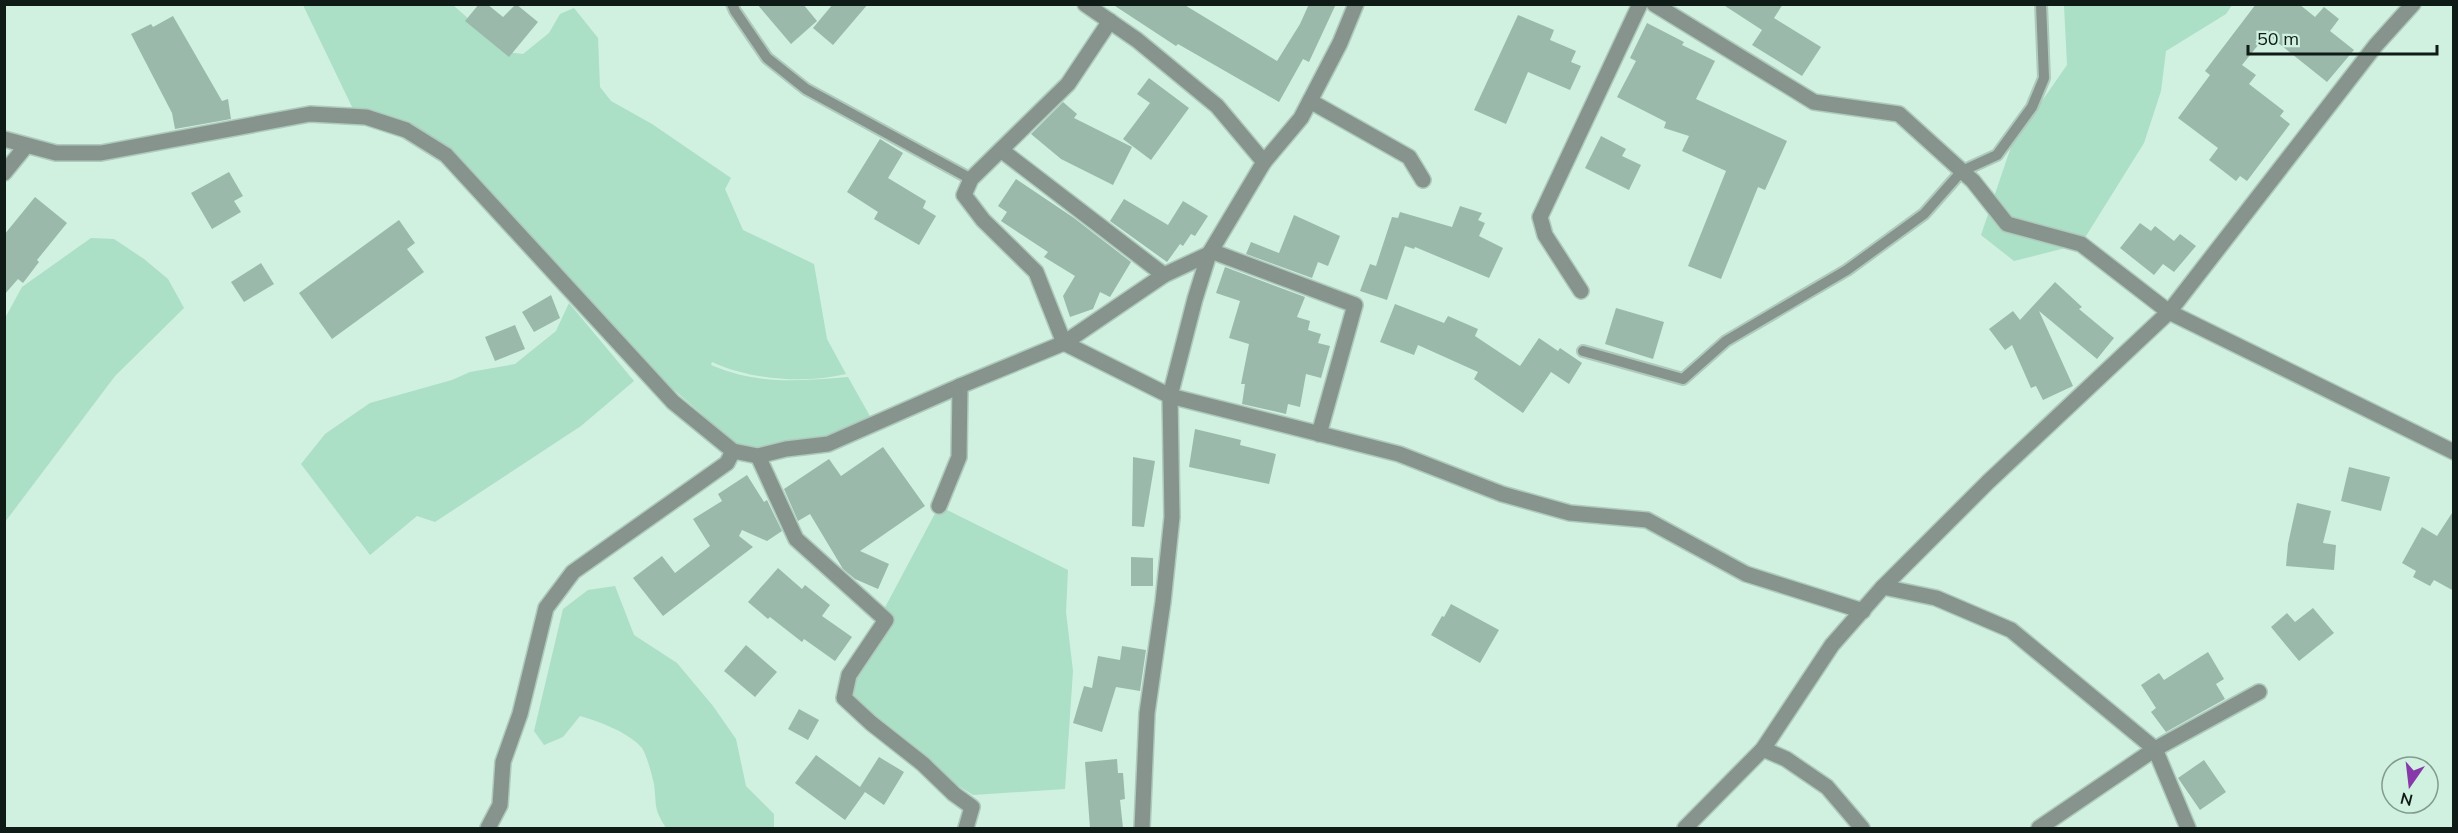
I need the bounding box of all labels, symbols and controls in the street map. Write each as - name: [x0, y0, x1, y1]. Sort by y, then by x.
- scale bar: [2248, 18, 2437, 56]
- text: 50 m: [2257, 27, 2299, 50]
- north arrow: [2380, 755, 2440, 815]
- text: N: [2398, 788, 2415, 811]

